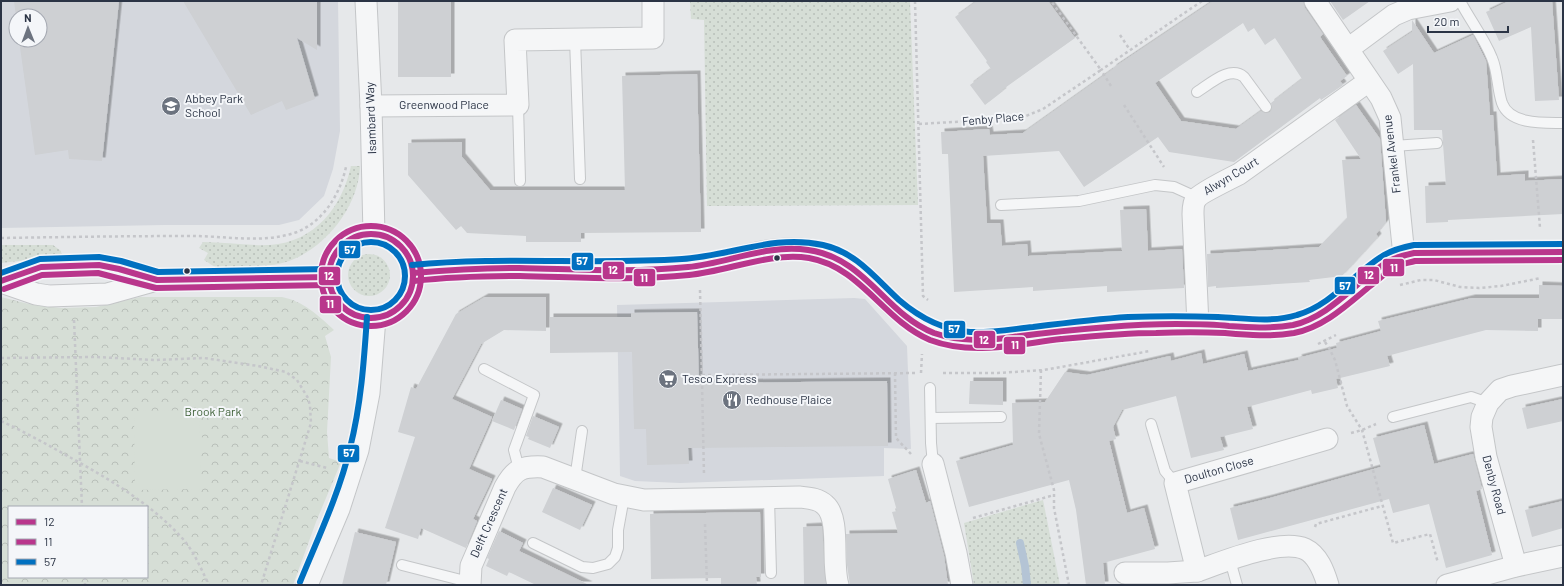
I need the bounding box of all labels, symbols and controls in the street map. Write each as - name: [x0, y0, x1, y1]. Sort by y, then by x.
- north arrow: [8, 8, 48, 48]
- scale bar: [1428, 8, 1508, 34]
- text: N: [24, 11, 32, 24]
- text: 20 m: [1434, 14, 1460, 28]
- street label: Isambard Way: [362, 81, 378, 154]
- place label: Abbey Park School: [185, 91, 243, 119]
- school or university icon: Abbey Park School: [160, 95, 182, 117]
- street label: Greenwood Place: [399, 97, 489, 111]
- street label: Fenby Place: [961, 108, 1024, 128]
- street label: Frankel Avenue: [1379, 114, 1403, 194]
- street label: Alwyn Court: [1200, 153, 1261, 197]
- line badge: 57: [338, 240, 361, 259]
- text: 57: [344, 243, 356, 256]
- line badge: 57: [571, 252, 594, 271]
- unlabelled marker: [772, 253, 782, 263]
- text: 57: [576, 254, 588, 267]
- line badge: 11: [1382, 258, 1405, 277]
- line badge: 12: [602, 261, 625, 280]
- text: 11: [1390, 261, 1398, 274]
- text: 12: [608, 263, 618, 276]
- unlabelled marker: [182, 266, 192, 276]
- line badge: 12: [318, 266, 341, 286]
- line badge: 12: [1357, 266, 1380, 285]
- line badge: 11: [633, 268, 656, 287]
- text: 12: [1364, 268, 1374, 281]
- text: 12: [324, 269, 334, 282]
- text: 11: [640, 271, 648, 284]
- line badge: 57: [1334, 276, 1356, 295]
- text: 57: [1339, 279, 1351, 292]
- line badge: 11: [319, 295, 342, 314]
- text: 11: [326, 297, 334, 310]
- line badge: 57: [943, 320, 966, 339]
- text: 57: [948, 322, 960, 335]
- line badge: 12: [973, 330, 996, 349]
- text: 12: [979, 333, 989, 346]
- line badge: 11: [1003, 336, 1026, 355]
- text: 11: [1011, 338, 1019, 351]
- supermarket icon: Tesco Express: [657, 368, 679, 390]
- place label: Tesco Express: [682, 371, 757, 385]
- restaurant icon: Redhouse Plaice: [721, 389, 743, 411]
- place label: Redhouse Plaice: [746, 392, 832, 406]
- park label: Brook Park: [185, 404, 241, 418]
- line badge: 57: [337, 444, 360, 463]
- text: 57: [343, 446, 355, 459]
- street label: Doulton Close: [1182, 452, 1255, 486]
- street label: Denby Road: [1480, 453, 1510, 516]
- street label: Delft Crescent: [466, 486, 510, 560]
- legend: [8, 506, 148, 578]
- text: 12: [44, 514, 55, 528]
- text: 11: [44, 534, 52, 548]
- text: 57: [44, 554, 56, 568]

